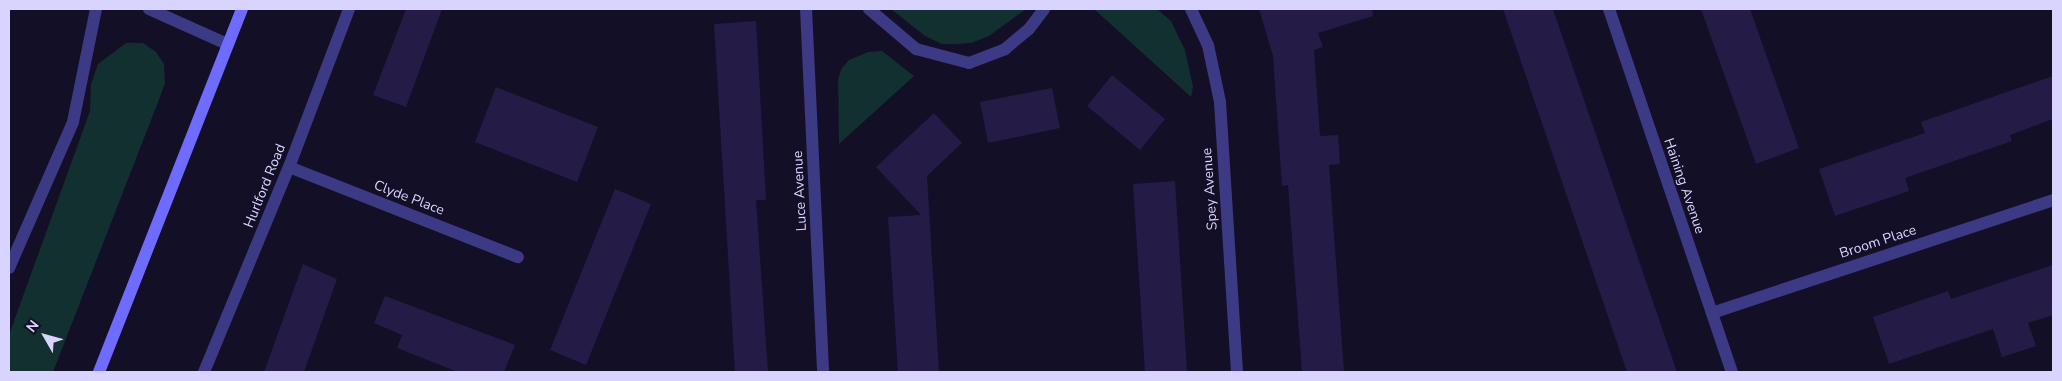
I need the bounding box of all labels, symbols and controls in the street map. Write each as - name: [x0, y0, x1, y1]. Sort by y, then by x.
- street label: Haining Avenue: [1660, 136, 1708, 236]
- street label: Hurlford Road: [241, 142, 289, 230]
- street label: Spey Avenue: [1199, 147, 1221, 231]
- street label: Luce Avenue: [790, 150, 810, 232]
- street label: Clyde Place: [371, 177, 447, 219]
- street label: Broom Place: [1837, 222, 1919, 262]
- north arrow: [20, 311, 70, 361]
- text: N: [22, 316, 43, 336]

